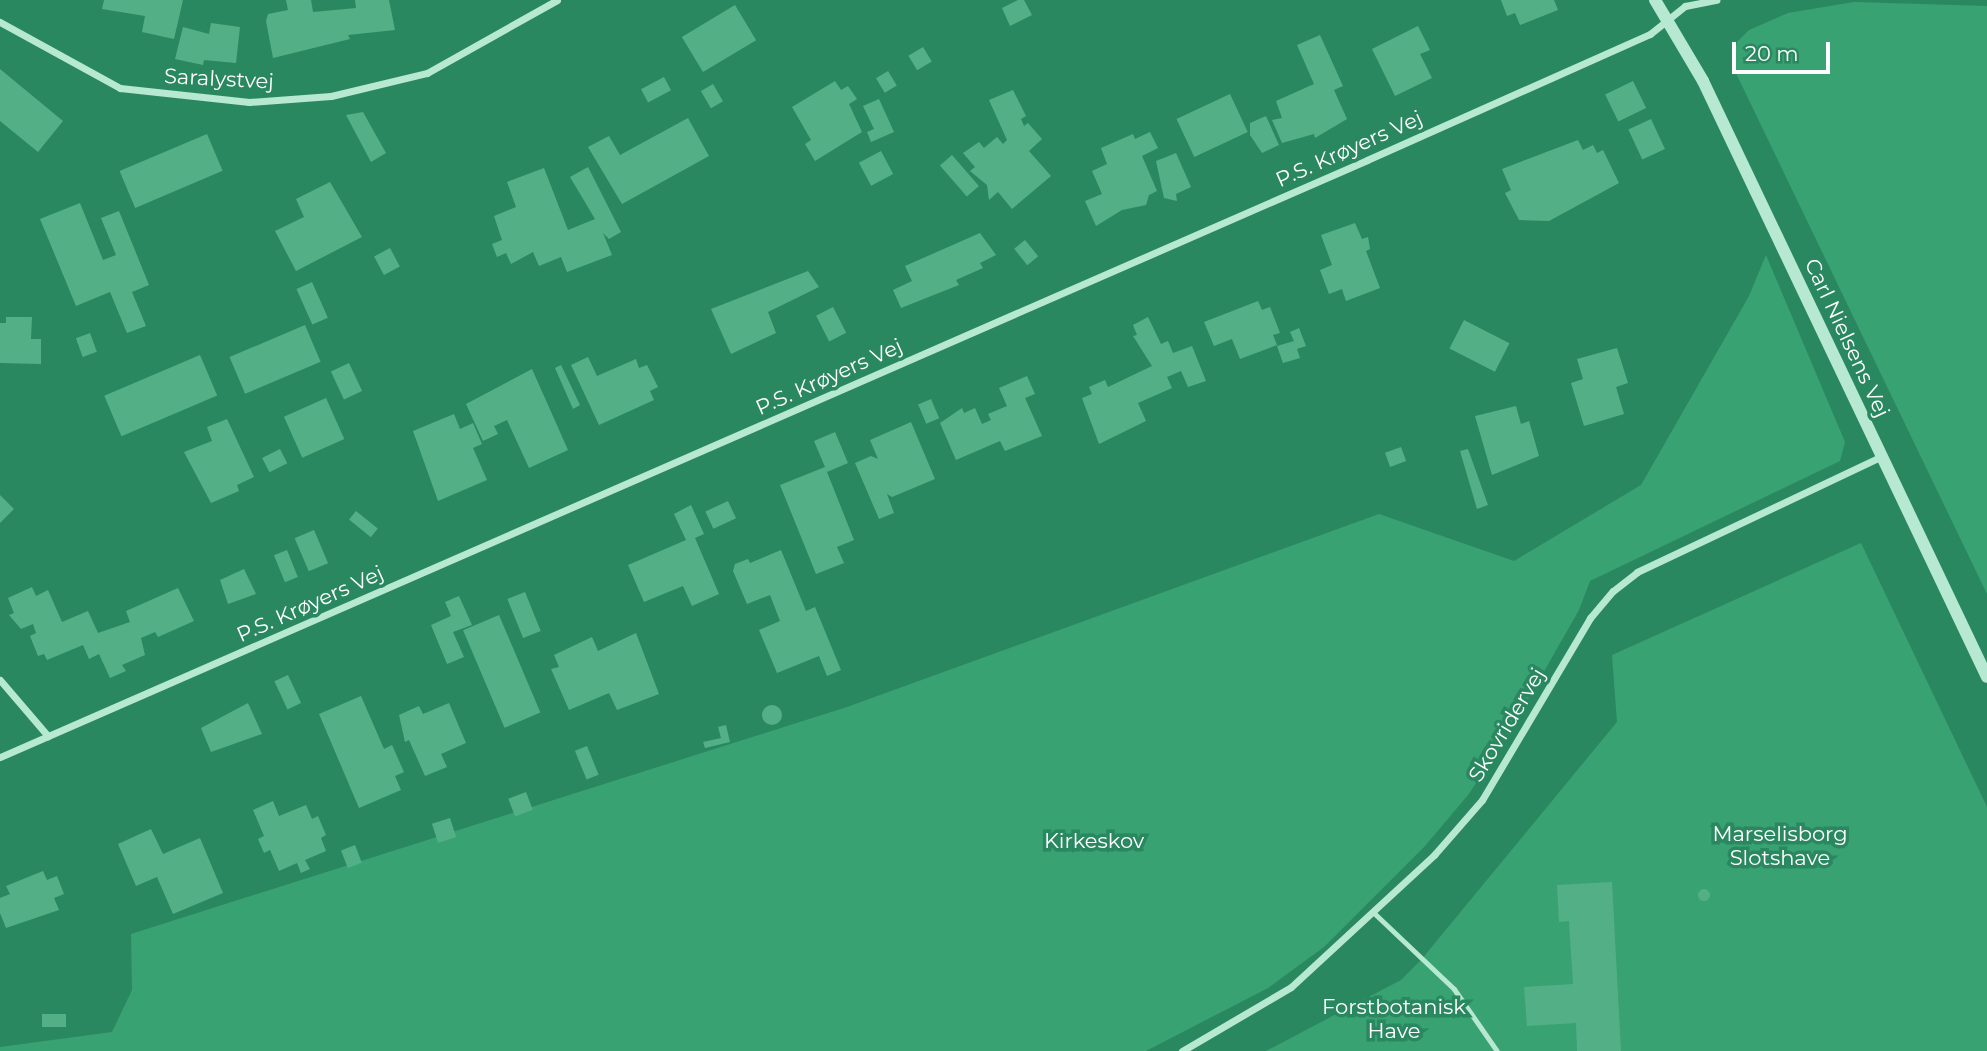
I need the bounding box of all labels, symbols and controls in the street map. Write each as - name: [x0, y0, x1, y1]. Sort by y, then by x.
- scale bar: [1735, 28, 1833, 72]
- text: 20 m: [1745, 41, 1799, 66]
- street label: Saralystvej: [163, 64, 275, 94]
- street label: P.S. Krøyers Vej: [1272, 105, 1426, 193]
- street label: Carl Nielsens Vej: [1799, 255, 1895, 421]
- street label: P.S. Krøyers Vej: [752, 333, 906, 421]
- street label: P.S. Krøyers Vej: [233, 560, 387, 648]
- street label: Skovridervej: [1463, 664, 1551, 786]
- park label: Marselisborg Slotshave: [1712, 821, 1848, 871]
- park label: Kirkeskov: [1044, 828, 1144, 854]
- park label: Forstbotanisk Have: [1322, 994, 1466, 1044]

